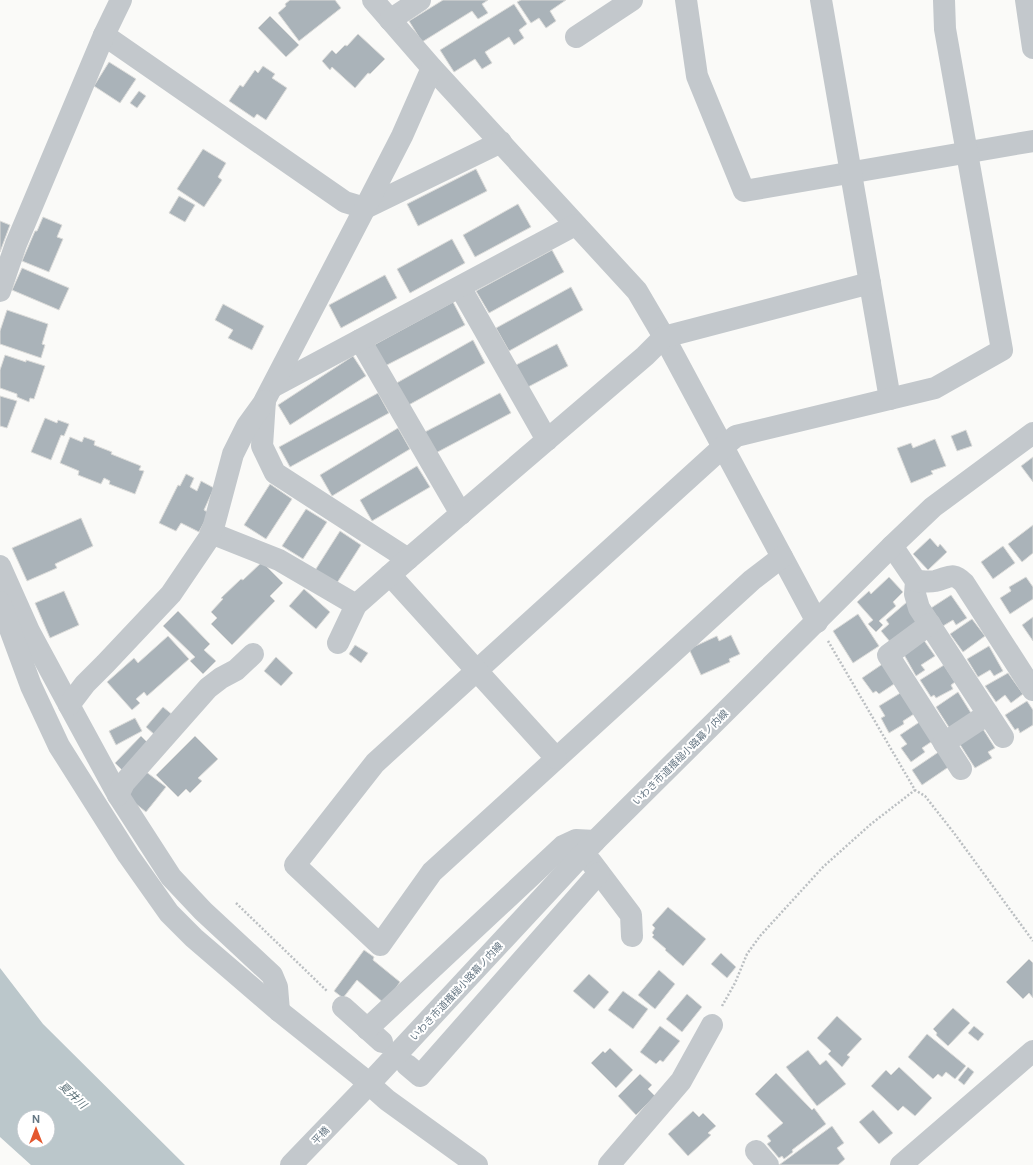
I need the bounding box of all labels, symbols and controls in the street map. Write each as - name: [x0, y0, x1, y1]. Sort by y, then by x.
- street label: いわき市道搔槌小路幕ノ内線: [630, 707, 731, 808]
- street label: いわき市道搔槌小路幕ノ内線: [407, 939, 505, 1043]
- water label: 夏井川: [56, 1079, 91, 1112]
- north arrow: [16, 1109, 56, 1149]
- text: N: [32, 1112, 40, 1126]
- street label: 平橋: [309, 1124, 332, 1147]

